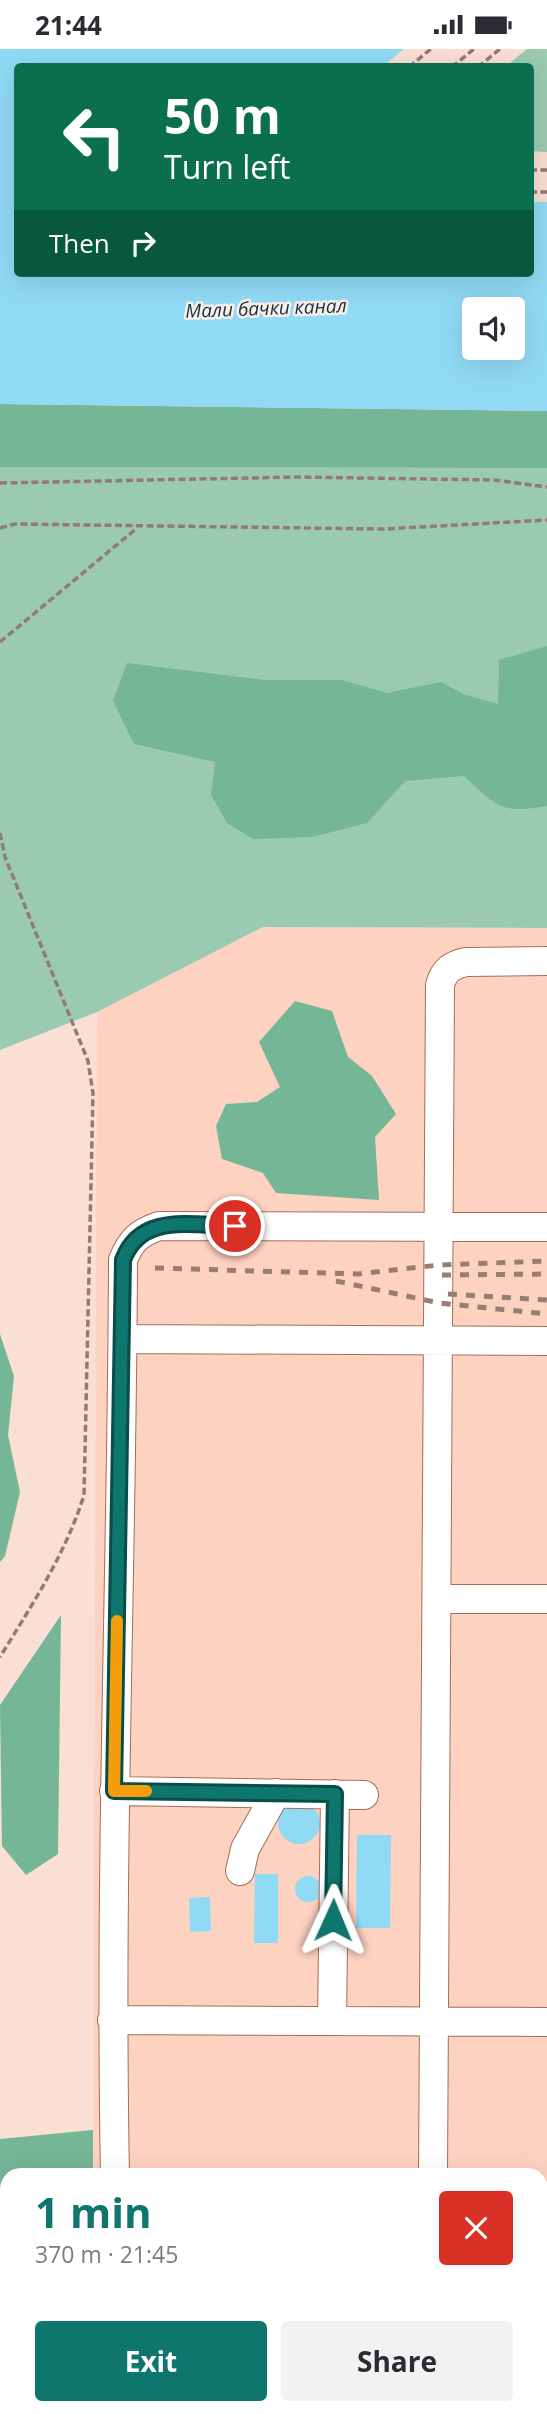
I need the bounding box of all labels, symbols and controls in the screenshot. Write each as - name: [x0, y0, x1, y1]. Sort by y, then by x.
- text: 21:44: [35, 7, 102, 43]
- text: 50 m: [164, 82, 281, 148]
- icon: left: [49, 91, 140, 182]
- text: Turn left: [164, 145, 290, 188]
- icon: right: [124, 224, 162, 262]
- text: Then: [49, 225, 110, 261]
- water label: Мали бачки канал: [185, 292, 347, 324]
- map controls: [462, 297, 525, 360]
- button: sound: [462, 297, 525, 360]
- pin: [205, 1196, 265, 1256]
- icon: arrive: [216, 1207, 254, 1245]
- position arrow: [296, 1883, 370, 1957]
- text: 1 min: [35, 2183, 152, 2240]
- button: close: [439, 2191, 513, 2265]
- text: 370 m · 21:45: [35, 2238, 178, 2270]
- button: Exit: [35, 2321, 267, 2401]
- button: Share: [281, 2321, 513, 2401]

